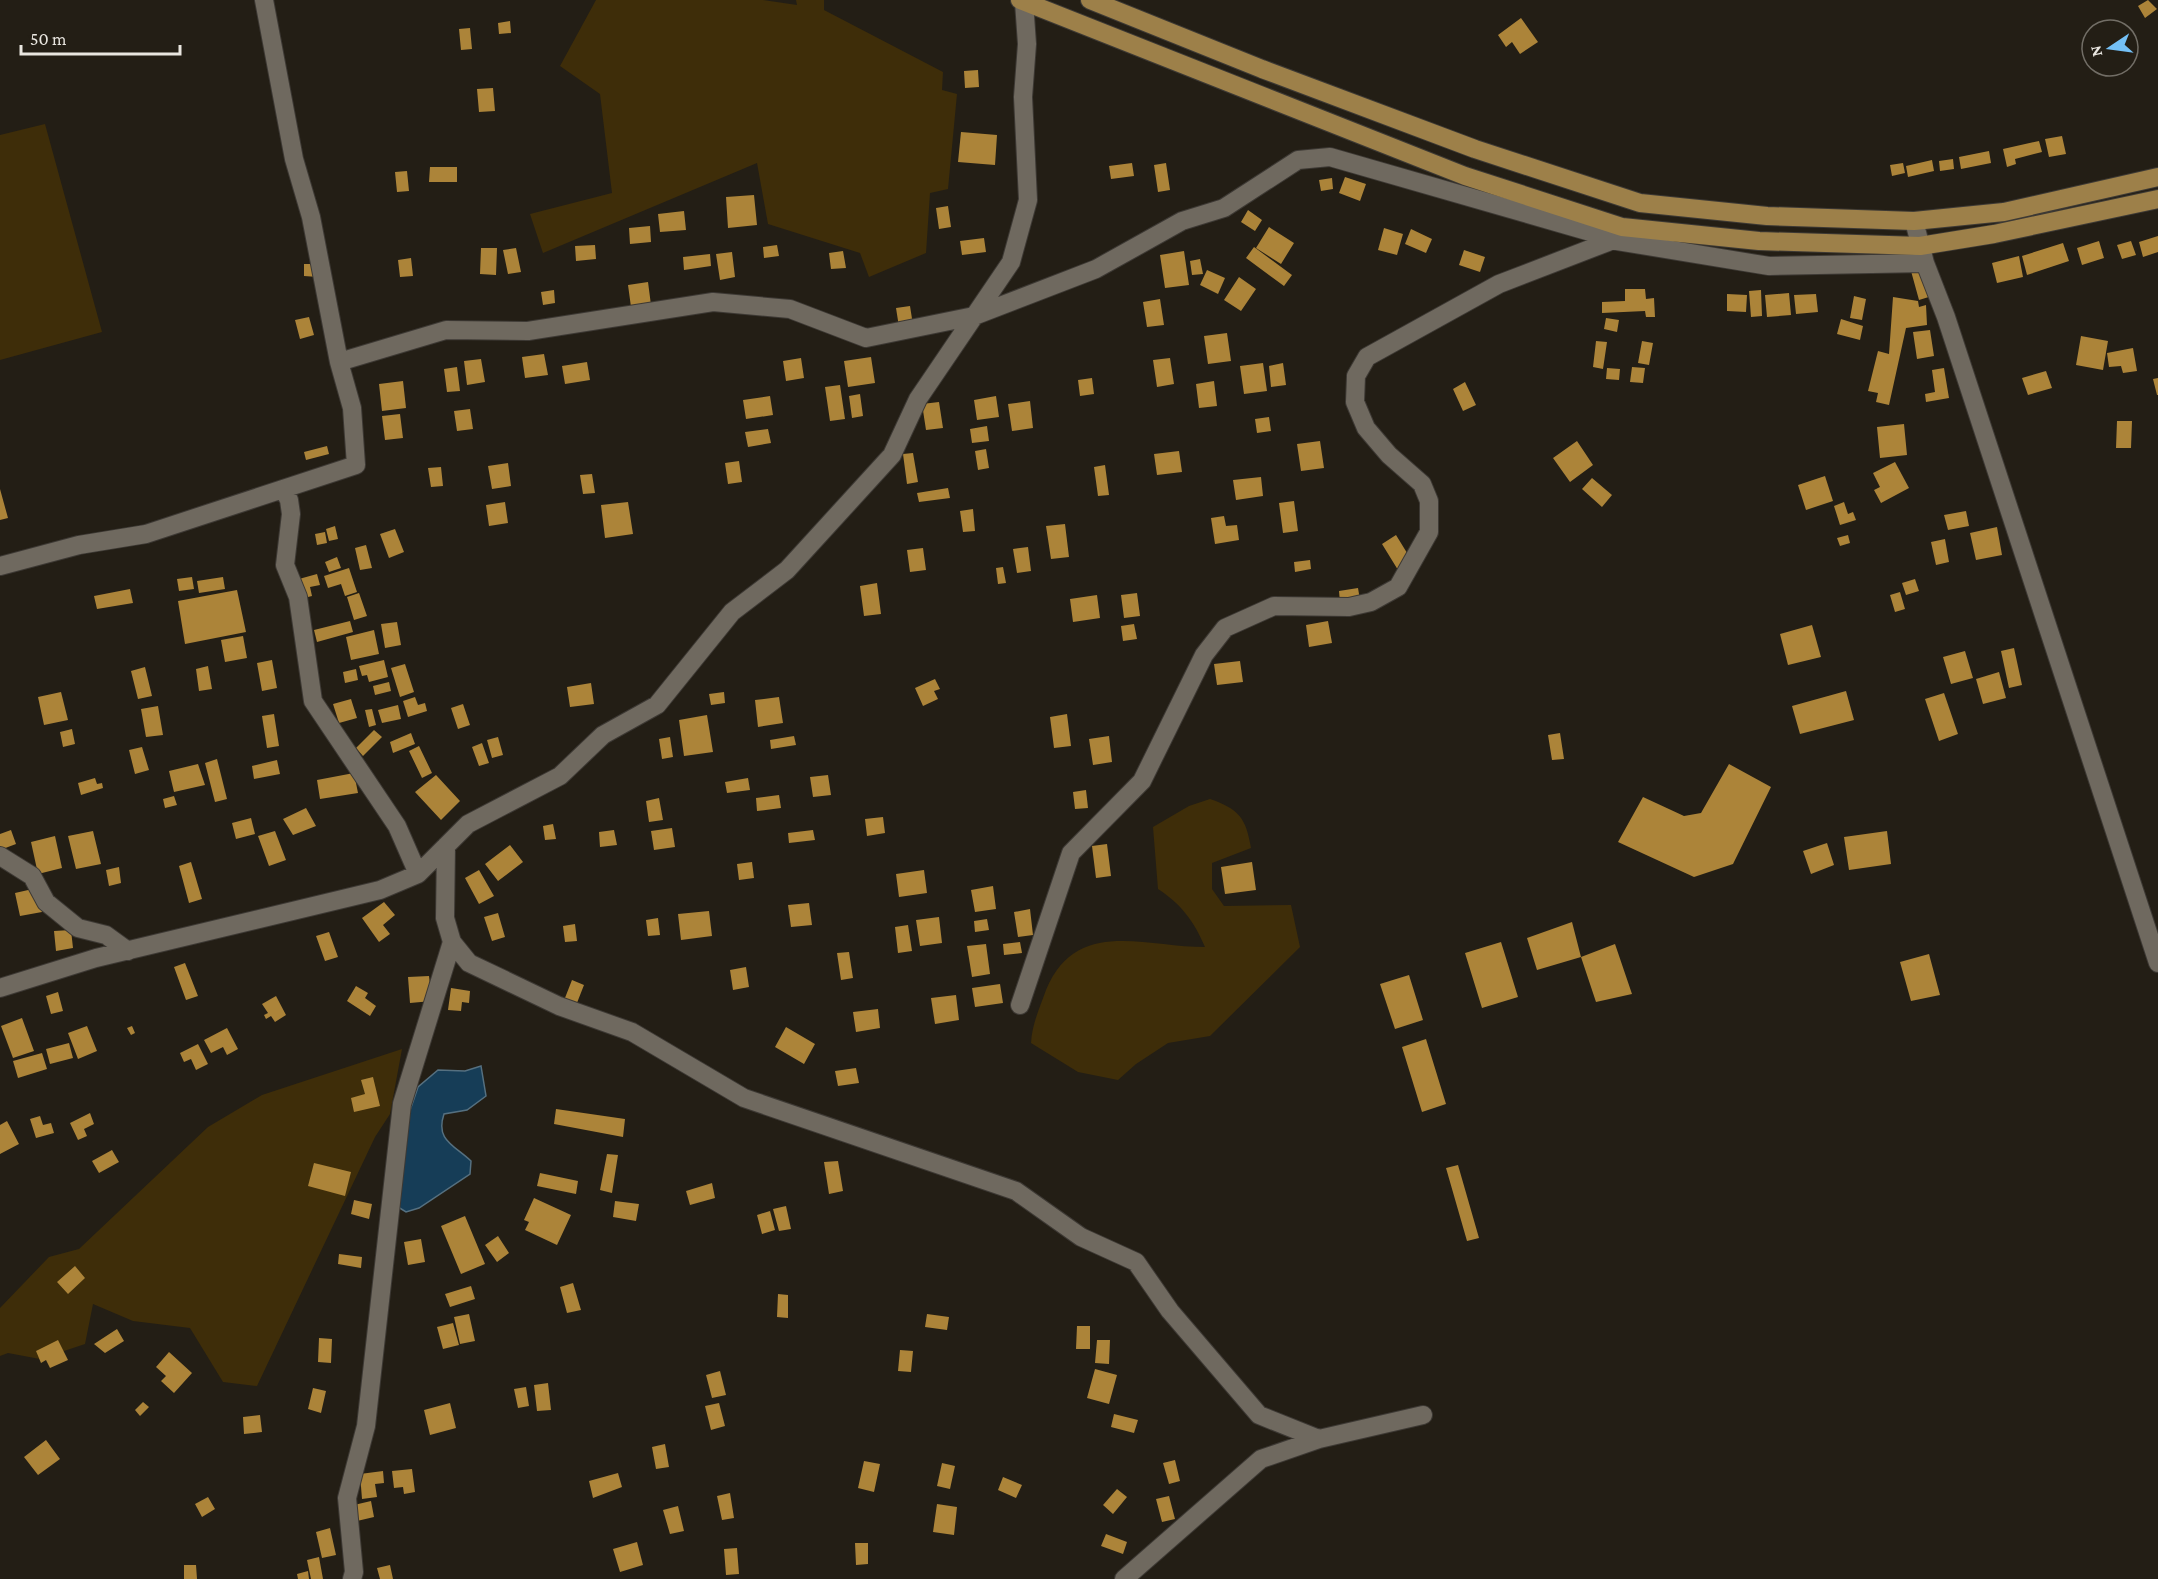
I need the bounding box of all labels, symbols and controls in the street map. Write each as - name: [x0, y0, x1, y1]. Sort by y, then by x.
- scale bar: [21, 18, 180, 56]
- north arrow: [2080, 18, 2140, 78]
- text: 50 m: [30, 29, 67, 49]
- text: N: [2086, 44, 2105, 58]

